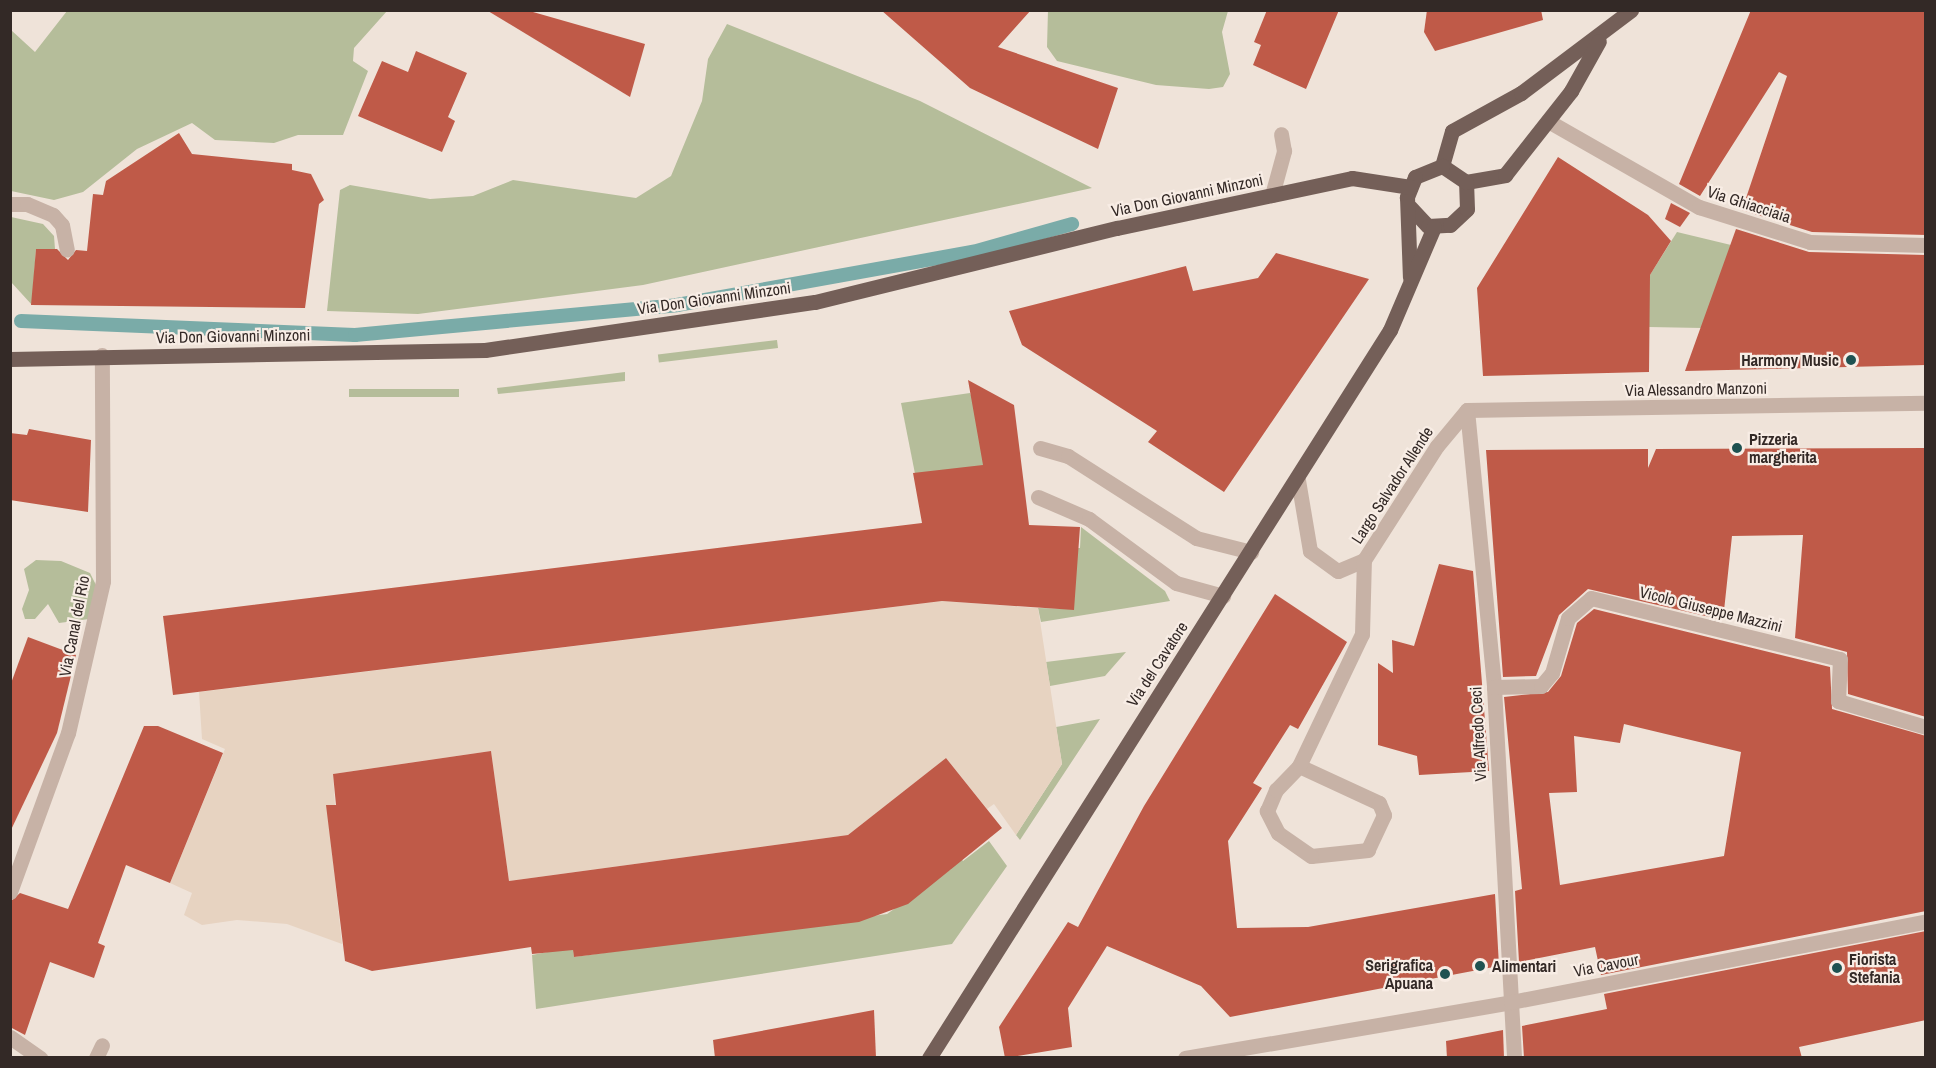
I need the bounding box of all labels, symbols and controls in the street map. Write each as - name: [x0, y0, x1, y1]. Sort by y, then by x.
- street label: Via Don Giovanni Minzoni: [1109, 170, 1265, 220]
- street label: Via Ghiacciaia: [1705, 181, 1793, 227]
- street label: Via Don Giovanni Minzoni: [636, 278, 792, 318]
- street label: Via Don Giovanni Minzoni: [156, 325, 310, 347]
- place label: Harmony Music: [1741, 350, 1839, 370]
- marker: Harmony Music: [1844, 353, 1858, 367]
- street label: Via Alessandro Manzoni: [1624, 378, 1768, 400]
- street label: Largo Salvador Allende: [1347, 423, 1437, 547]
- place label: Pizzeria margherita: [1749, 429, 1817, 467]
- marker: Pizzeria margherita: [1730, 441, 1744, 455]
- street label: Via Canal del Rio: [55, 574, 93, 678]
- street label: Vicolo Giuseppe Mazzini: [1638, 582, 1784, 636]
- street label: Via del Cavatore: [1122, 618, 1192, 710]
- street label: Via Alfredo Ceci: [1466, 686, 1490, 782]
- street label: Via Cavour: [1572, 949, 1640, 981]
- place label: Fiorista Stefania: [1849, 949, 1900, 987]
- place label: Serigrafica Apuana: [1365, 955, 1433, 993]
- place label: Alimentari: [1492, 956, 1556, 976]
- marker: Alimentari: [1473, 959, 1487, 973]
- marker: Fiorista Stefania: [1830, 961, 1844, 975]
- marker: Serigrafica Apuana: [1438, 967, 1452, 981]

